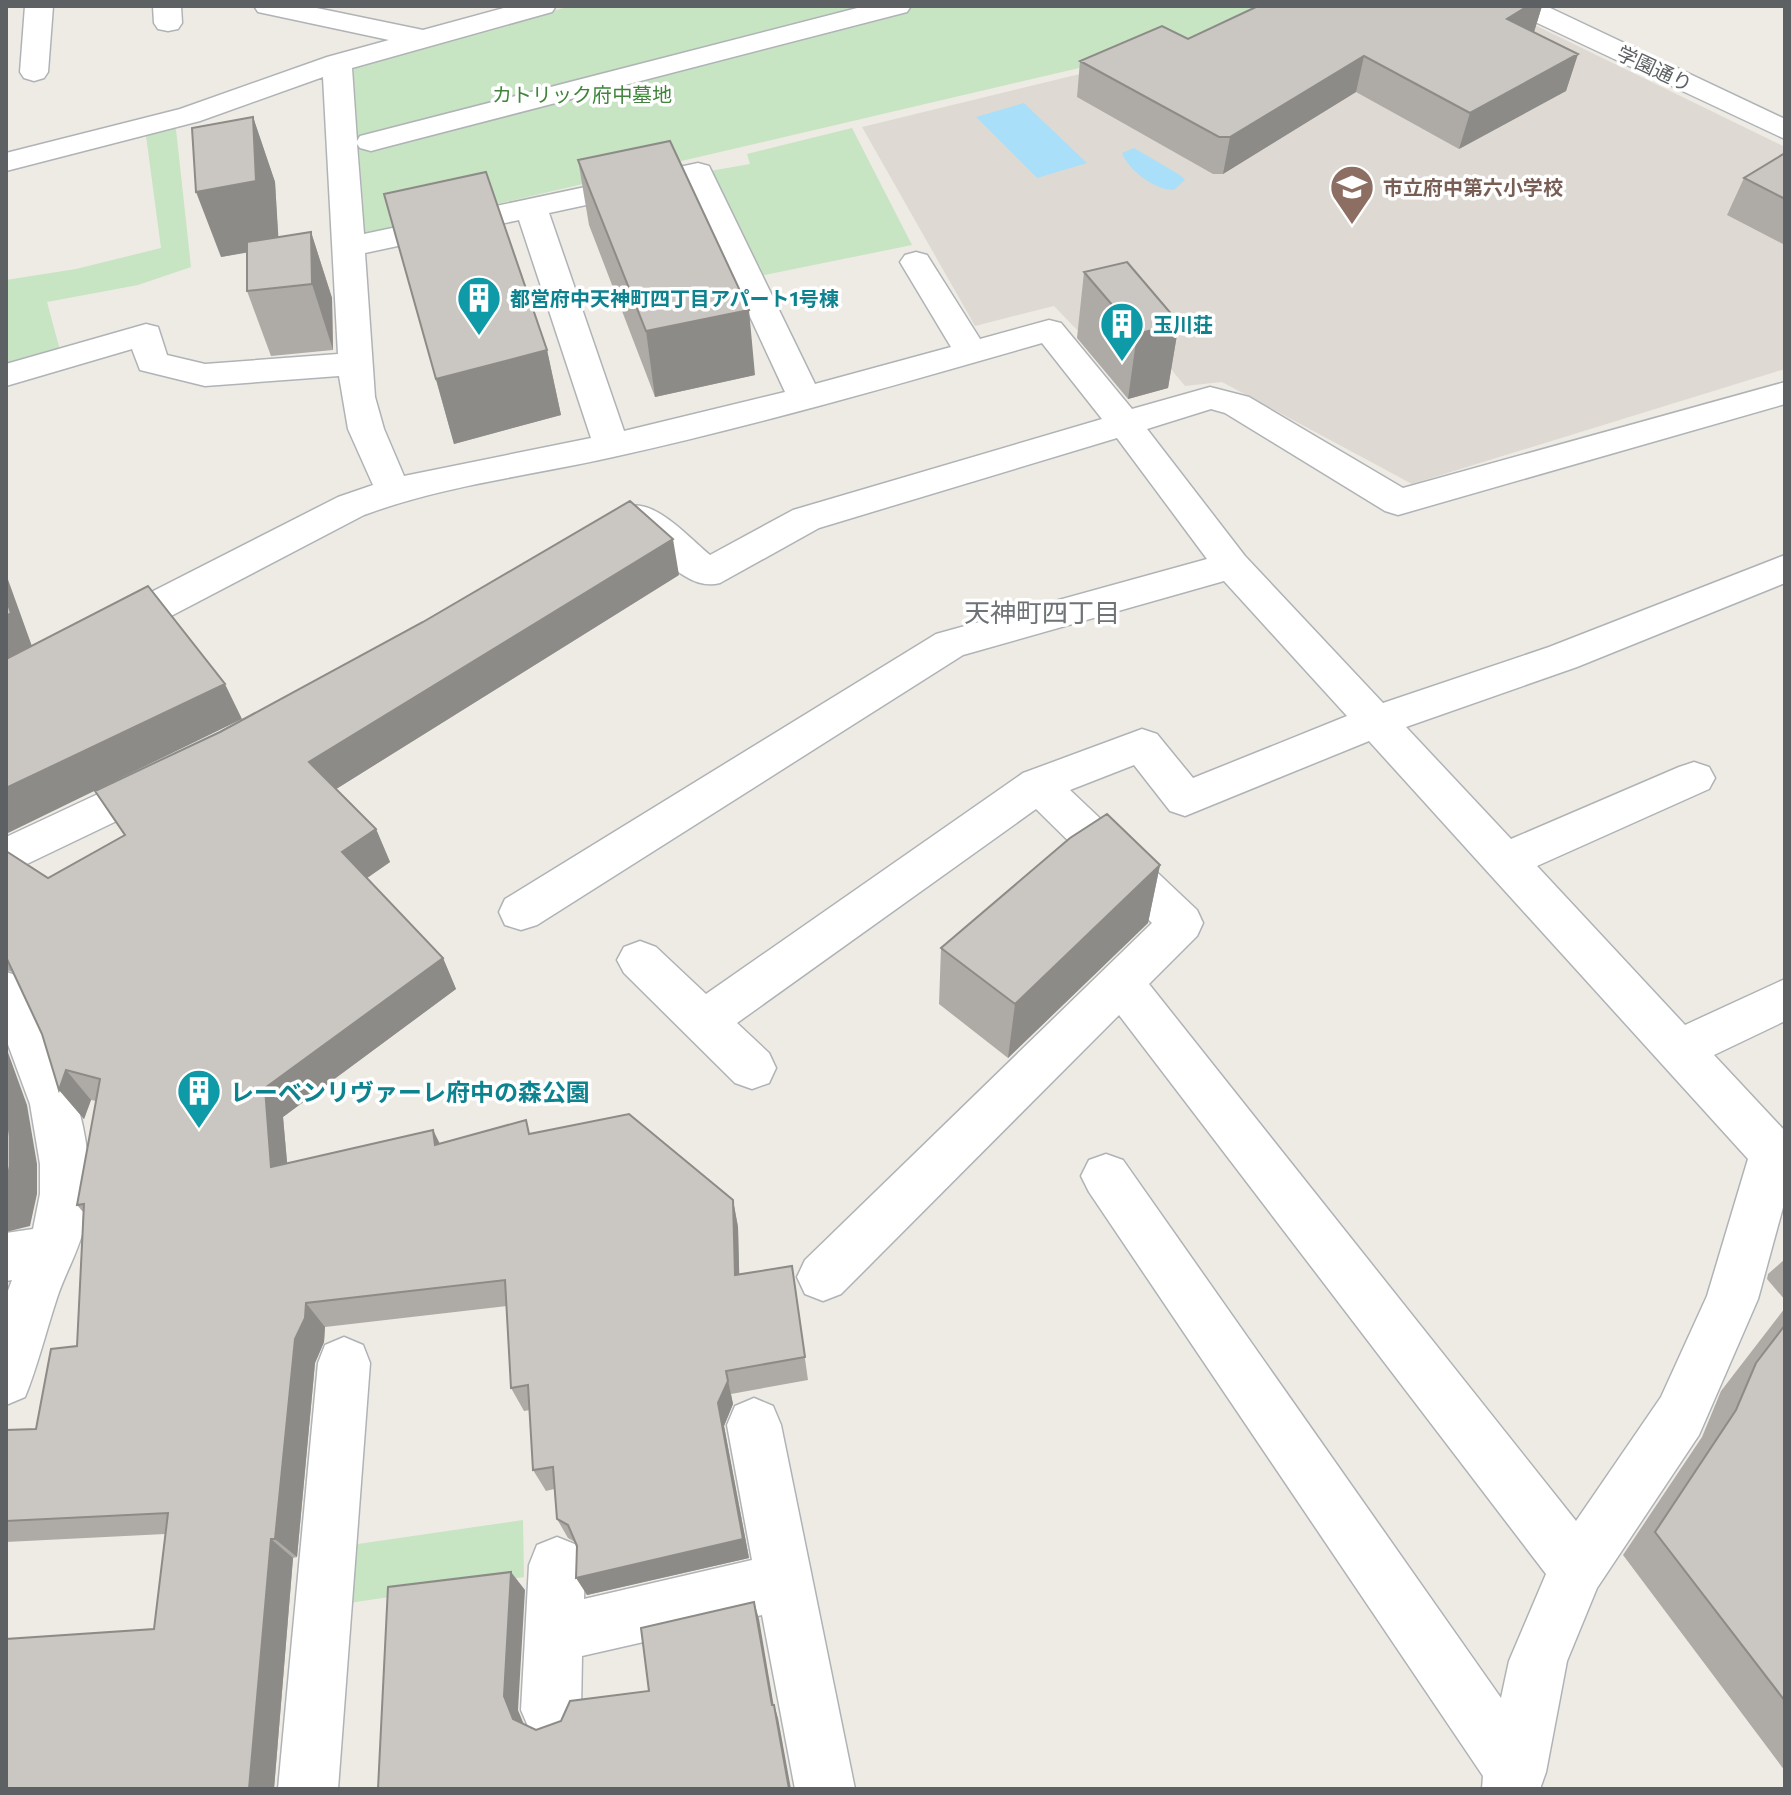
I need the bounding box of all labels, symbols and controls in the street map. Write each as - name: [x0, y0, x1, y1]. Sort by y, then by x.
- street label: 学園通り: [1614, 40, 1696, 96]
- park label: カトリック府中墓地: [492, 82, 672, 106]
- school or university icon: 市立府中第六小学校: [1328, 163, 1376, 226]
- place label: 市立府中第六小学校: [1383, 175, 1563, 199]
- building icon: 都営府中天神町四丁目アパート1号棟: [455, 274, 503, 337]
- place label: 都営府中天神町四丁目アパート1号棟: [510, 286, 839, 310]
- building icon: 玉川荘: [1098, 300, 1146, 363]
- place label: 玉川荘: [1153, 312, 1213, 336]
- district label: 天神町四丁目: [964, 596, 1120, 627]
- building icon: レーベンリヴァーレ府中の森公園: [175, 1067, 223, 1130]
- place label: レーベンリヴァーレ府中の森公園: [230, 1077, 590, 1106]

